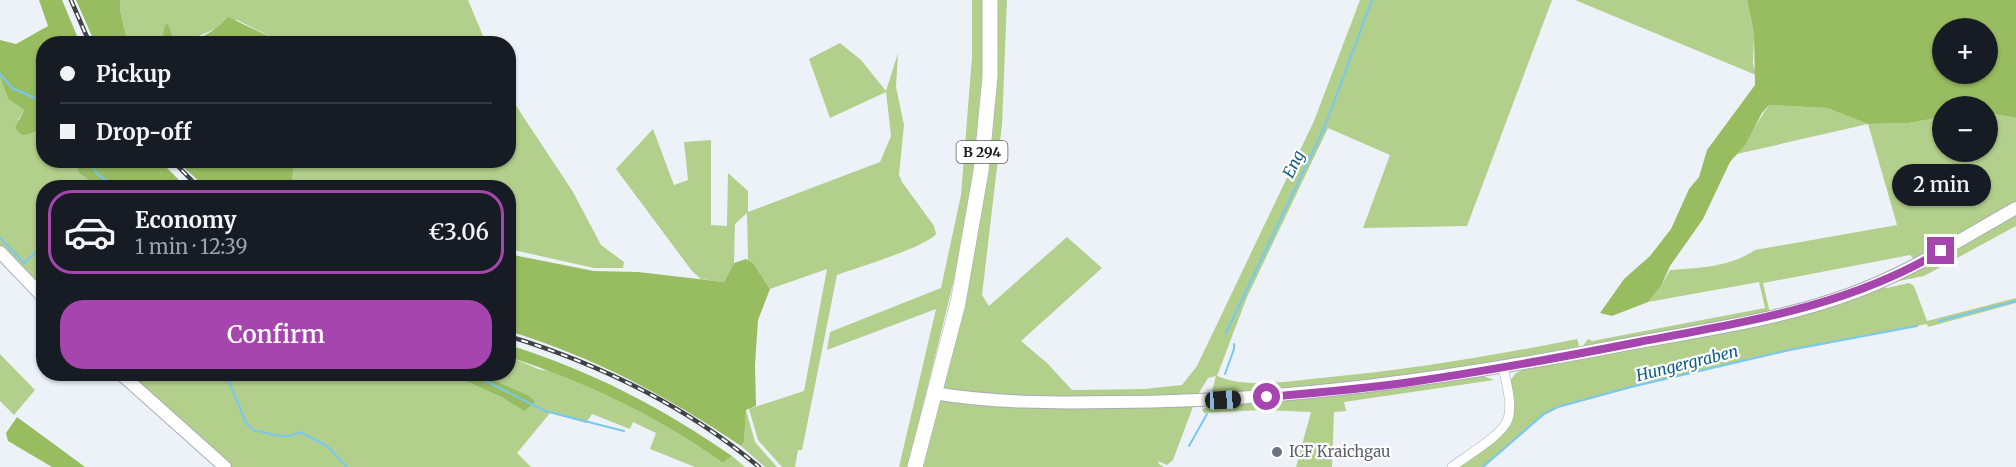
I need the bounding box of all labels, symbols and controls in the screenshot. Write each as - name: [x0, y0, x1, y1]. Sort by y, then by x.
- map controls: [1932, 18, 1998, 162]
- button: +: [1932, 18, 1998, 84]
- text: Pickup: [96, 60, 171, 88]
- button: −: [1932, 96, 1998, 162]
- text: Drop-off: [96, 118, 191, 146]
- road number: B 294: [956, 141, 1008, 163]
- water label: Eng: [1278, 147, 1308, 181]
- callout: 2 min: [1892, 164, 1990, 206]
- text: 2 min: [1913, 172, 1970, 197]
- icon: car: [63, 205, 117, 259]
- text: Economy: [135, 206, 236, 234]
- text: €3.06: [428, 218, 489, 246]
- text: 1 min · 12:39: [135, 234, 248, 259]
- route end: [1927, 237, 1954, 264]
- button: Confirm: [60, 300, 492, 369]
- water label: Hungergraben: [1633, 341, 1740, 386]
- route start: [1253, 383, 1280, 410]
- car: [1205, 390, 1241, 410]
- place label: ICF Kraichgau: [1289, 442, 1390, 461]
- marker: ICF Kraichgau: [1270, 445, 1284, 459]

